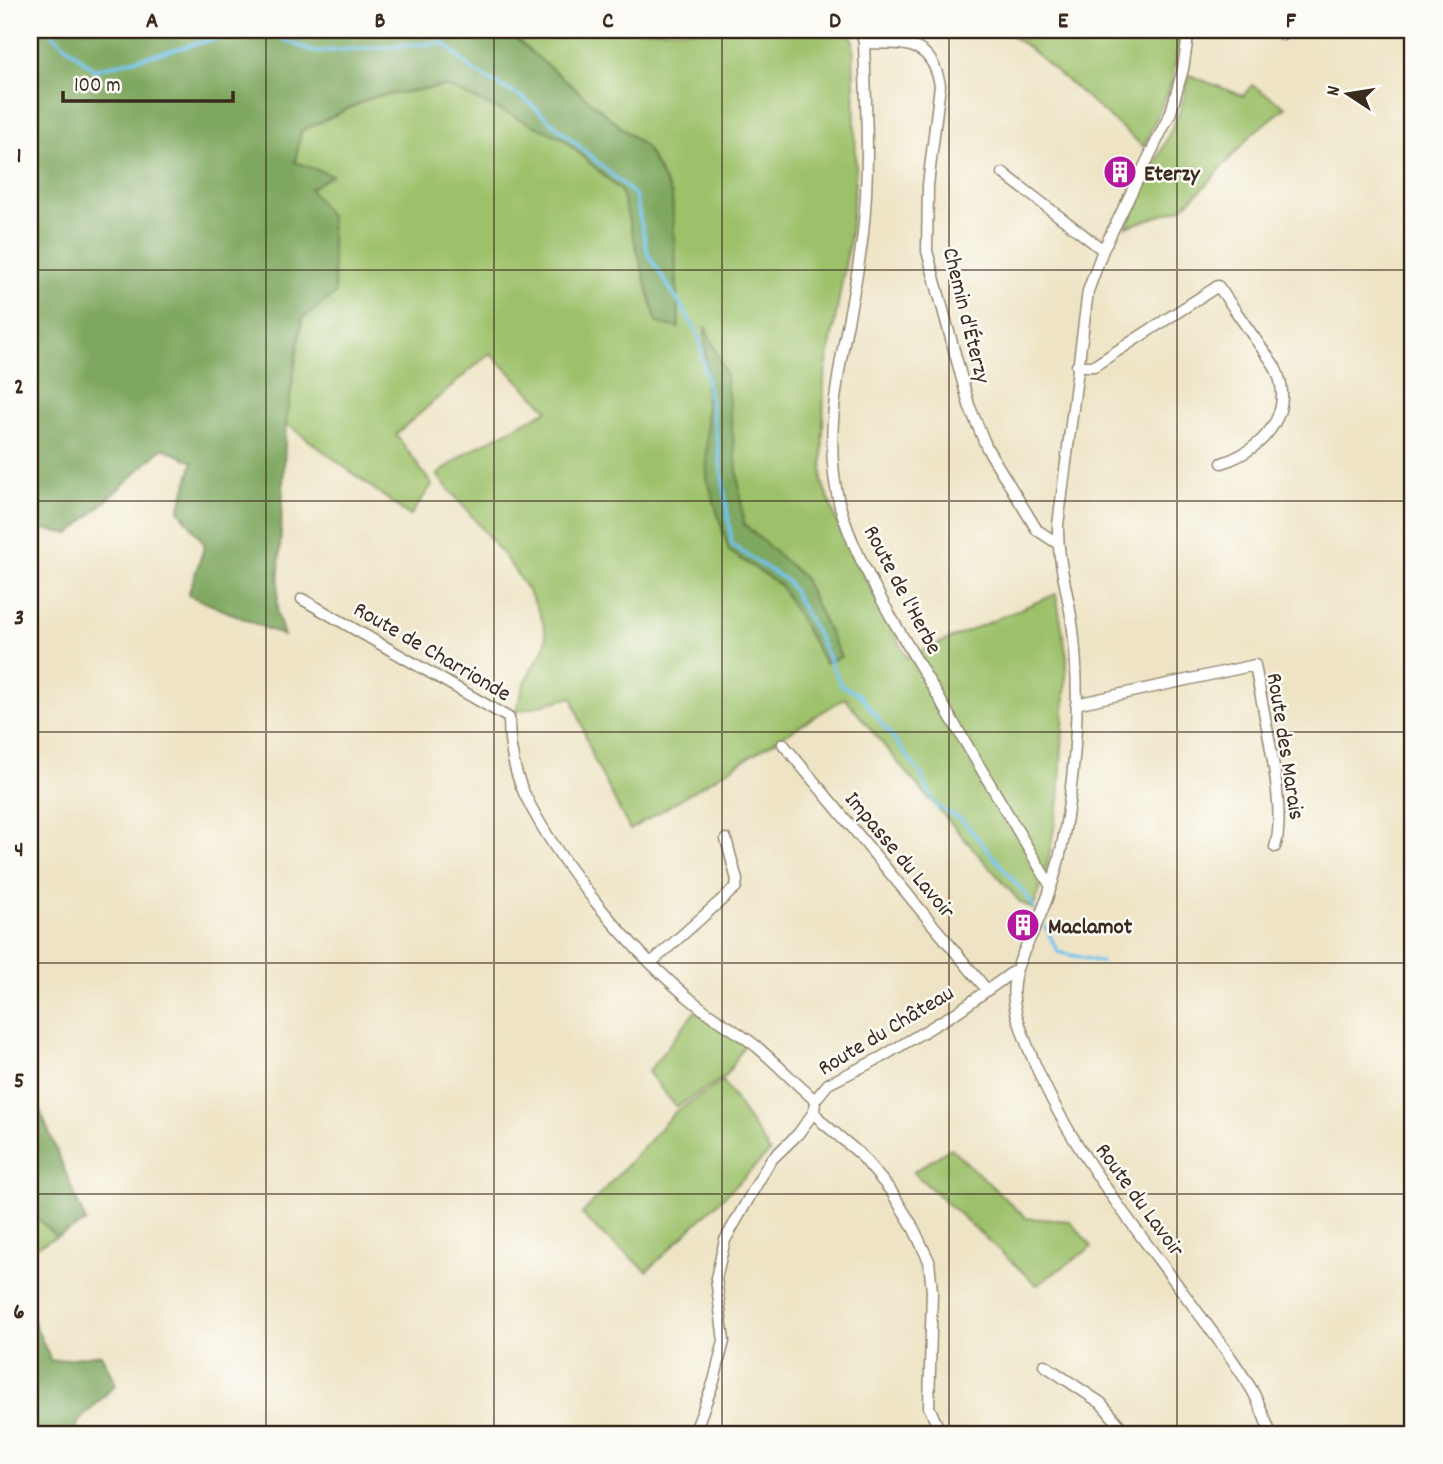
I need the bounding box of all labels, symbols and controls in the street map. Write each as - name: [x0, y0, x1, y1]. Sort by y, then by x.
- text: A: [146, 6, 158, 39]
- text: B: [375, 6, 386, 39]
- text: C: [602, 6, 614, 39]
- text: D: [829, 6, 841, 39]
- text: E: [1058, 6, 1069, 39]
- text: F: [1286, 6, 1297, 39]
- scale bar: [63, 60, 233, 104]
- north arrow: [1314, 60, 1384, 130]
- text: 100 m: [74, 72, 121, 102]
- text: N: [1321, 84, 1349, 99]
- text: 1: [16, 141, 22, 174]
- building icon: Eterzy: [1101, 153, 1139, 191]
- place label: Eterzy: [1144, 159, 1201, 192]
- street label: Chemin d'Éterzy: [932, 244, 998, 388]
- text: 2: [14, 372, 24, 405]
- street label: Route de l'Herbe: [853, 520, 949, 661]
- street label: Route de Charrionde: [346, 594, 516, 712]
- text: 3: [14, 603, 24, 636]
- street label: Route des Marais: [1256, 671, 1311, 822]
- street label: Impasse du Lavoir: [835, 785, 962, 928]
- text: 4: [14, 835, 24, 868]
- building icon: Maclamot: [1004, 906, 1042, 944]
- place label: Maclamot: [1048, 912, 1133, 945]
- street label: Route du Château: [812, 978, 961, 1086]
- text: 5: [14, 1066, 24, 1099]
- street label: Route du Lavoir: [1085, 1137, 1191, 1265]
- text: 6: [13, 1297, 25, 1330]

